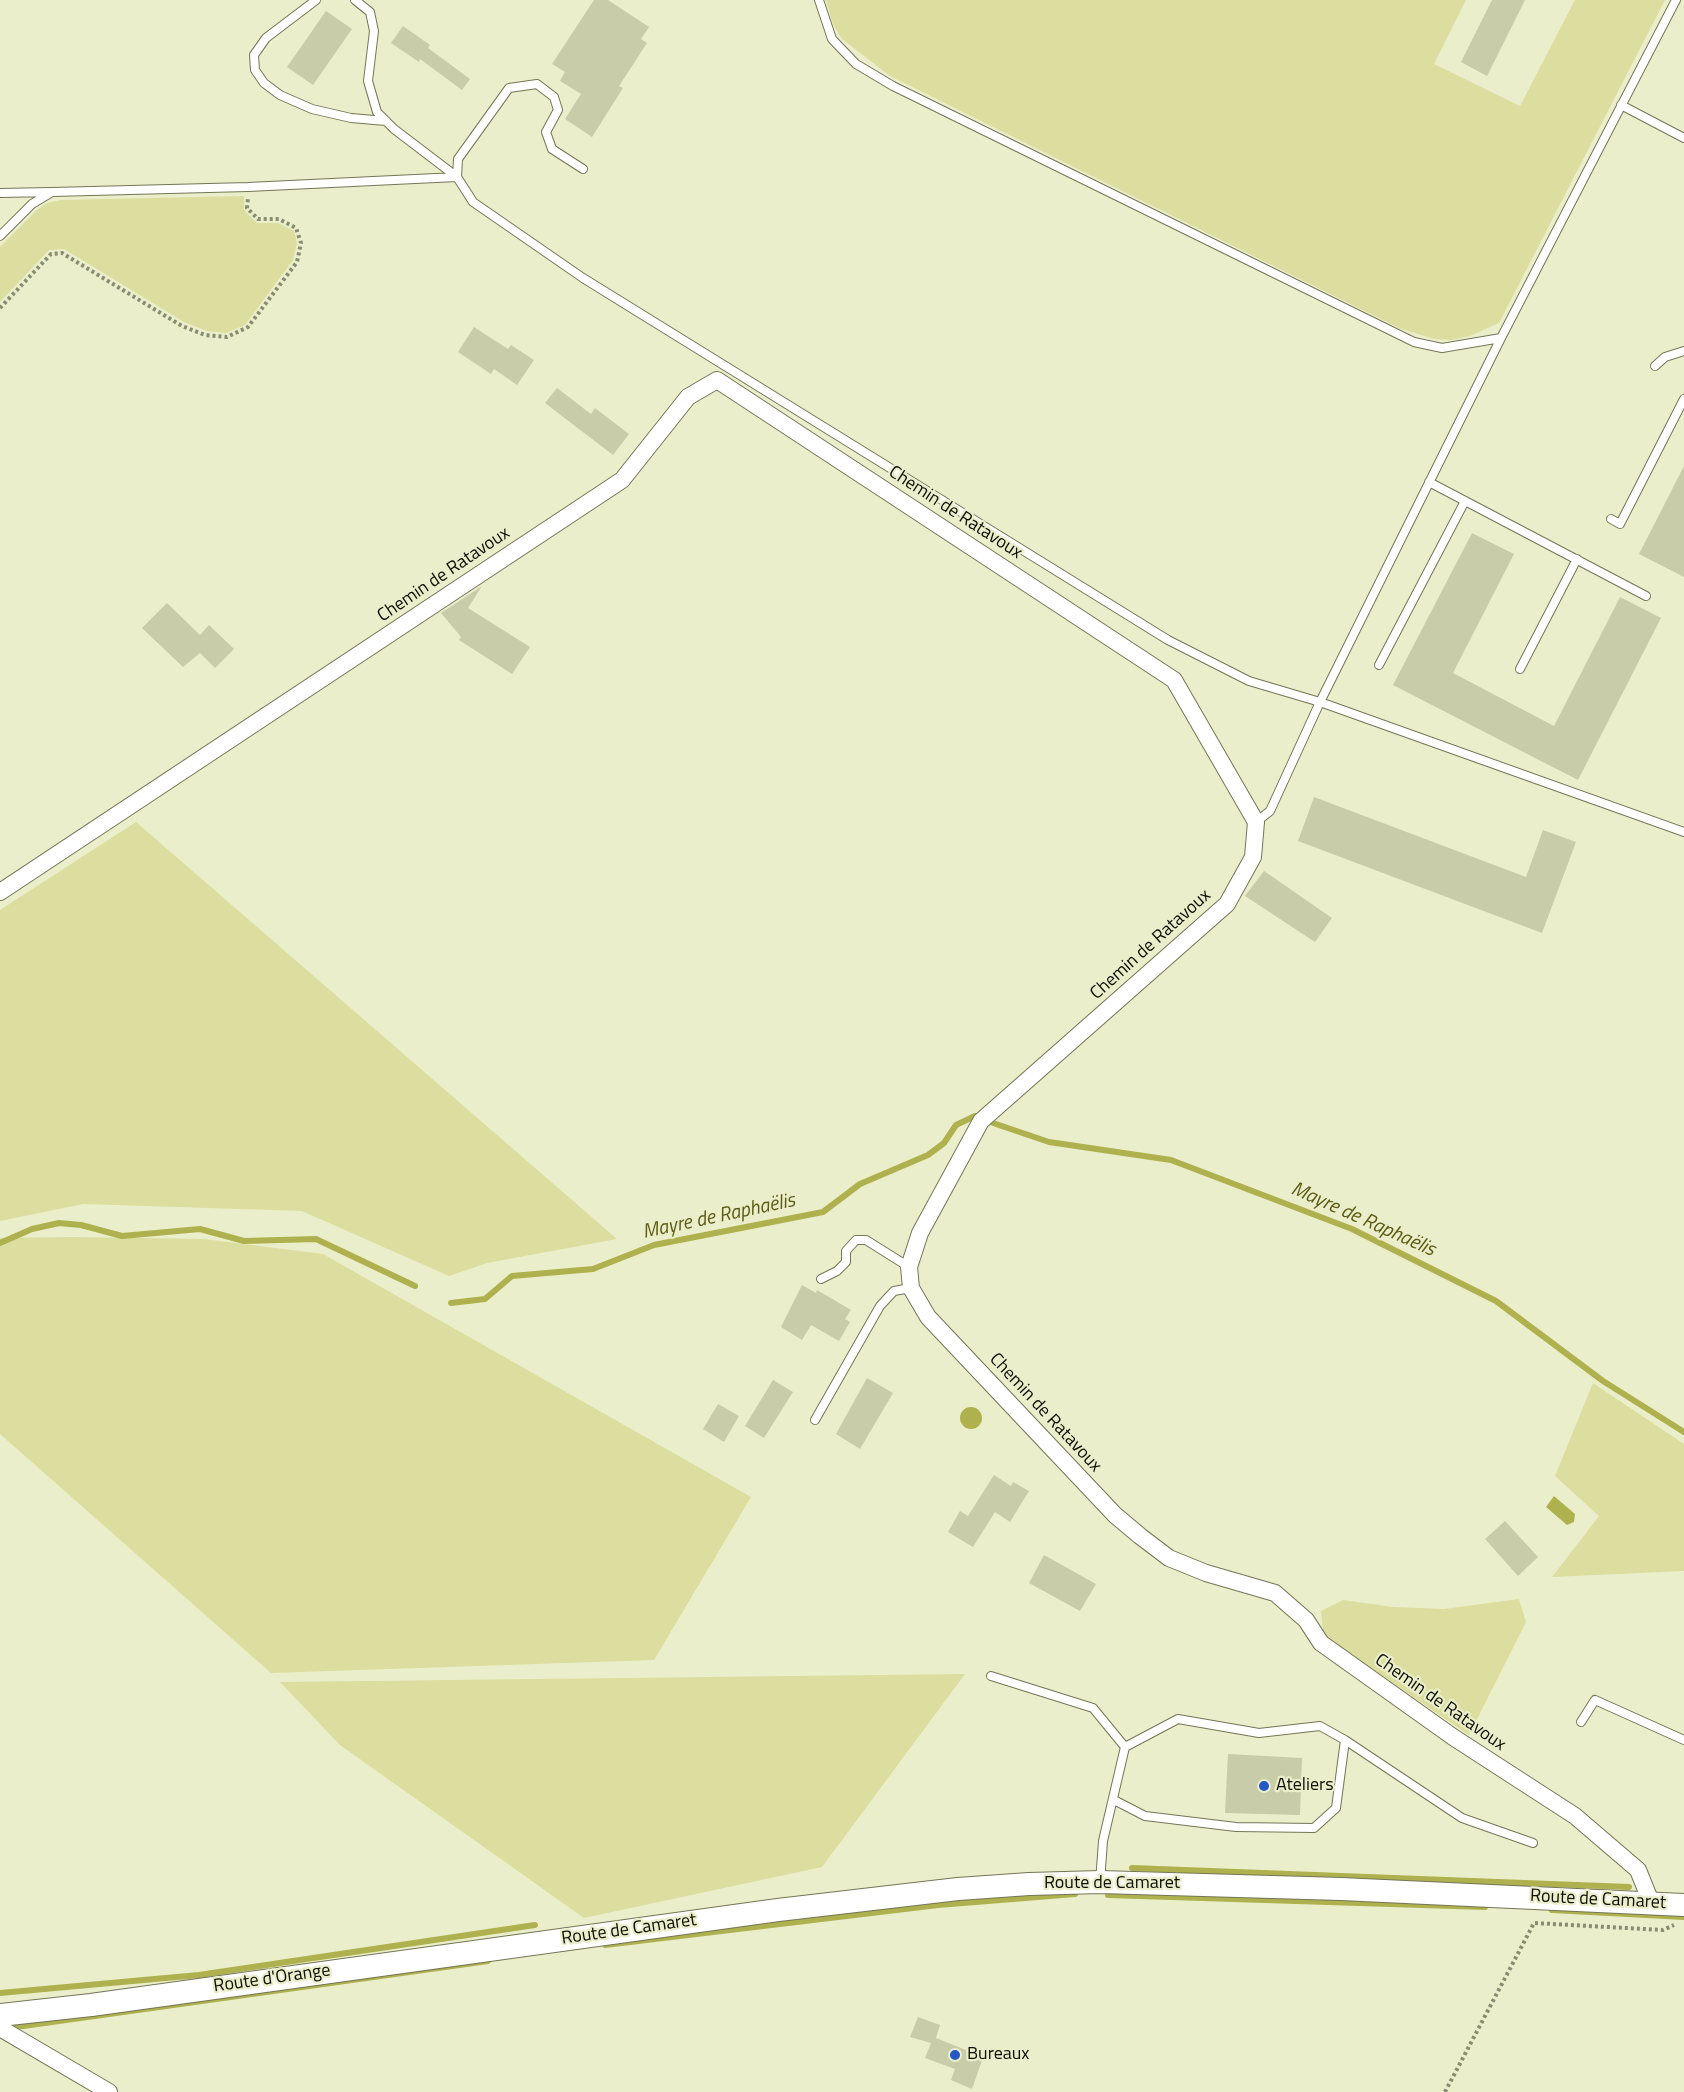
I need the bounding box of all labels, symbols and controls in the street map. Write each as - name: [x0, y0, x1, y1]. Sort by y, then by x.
- street label: Chemin de Ratavoux: [884, 462, 1026, 564]
- street label: Chemin de Ratavoux: [374, 523, 514, 627]
- street label: Chemin de Ratavoux: [1086, 885, 1216, 1005]
- water label: Mayre de Raphaëlis: [1287, 1177, 1439, 1263]
- water label: Mayre de Raphaëlis: [641, 1189, 797, 1245]
- street label: Chemin de Ratavoux: [984, 1349, 1106, 1477]
- street label: Chemin de Ratavoux: [1370, 1650, 1510, 1756]
- place label: Ateliers: [1276, 1775, 1334, 1797]
- marker: Ateliers: [1257, 1779, 1271, 1793]
- street label: Route de Camaret: [1044, 1873, 1180, 1895]
- street label: Route de Camaret: [1529, 1886, 1667, 1914]
- street label: Route de Camaret: [560, 1910, 698, 1950]
- street label: Route d'Orange: [212, 1960, 332, 1998]
- place label: Bureaux: [967, 2044, 1029, 2066]
- marker: Bureaux: [948, 2048, 962, 2062]

